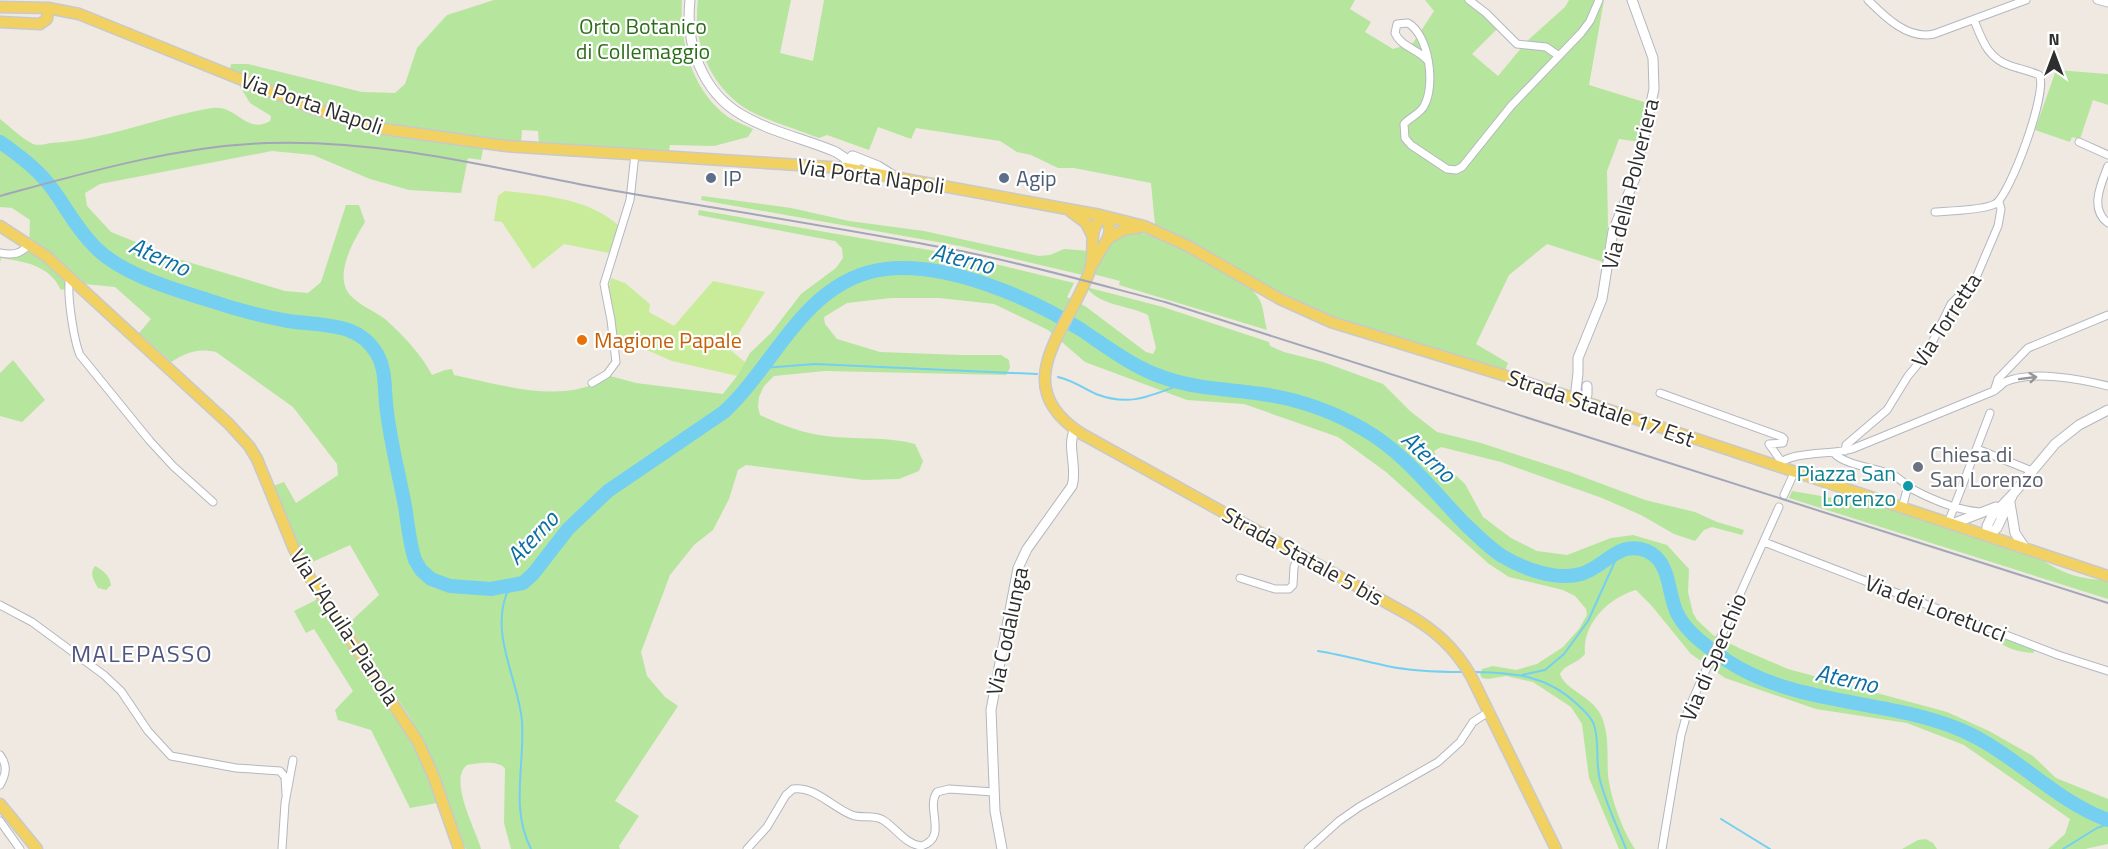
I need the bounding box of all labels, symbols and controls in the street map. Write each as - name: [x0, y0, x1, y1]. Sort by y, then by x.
- park label: Orto Botanico di Collemaggio: [576, 9, 710, 68]
- north arrow: [2024, 24, 2084, 84]
- text: N: [2048, 27, 2060, 51]
- street label: Via Porta Napoli: [236, 63, 388, 143]
- street label: Via della Polveriera: [1592, 95, 1668, 273]
- street label: Via Porta Napoli: [795, 149, 947, 203]
- place label: IP: [723, 161, 741, 195]
- place label: Agip: [1016, 161, 1057, 195]
- marker: IP: [704, 171, 718, 185]
- marker: Agip: [997, 171, 1011, 185]
- water label: Aterno: [124, 227, 197, 286]
- water label: Aterno: [928, 233, 999, 283]
- street label: Via Torretta: [1903, 266, 1989, 374]
- place label: Magione Papale: [594, 323, 742, 357]
- marker: Magione Papale: [575, 333, 589, 347]
- street label: Strada Statale 17 Est: [1503, 360, 1699, 456]
- one-way arrow: [2017, 372, 2037, 383]
- water label: Aterno: [1394, 421, 1465, 491]
- place label: Chiesa di San Lorenzo: [1930, 437, 2044, 496]
- place label: Piazza San Lorenzo: [1796, 456, 1896, 515]
- marker: Chiesa di San Lorenzo: [1911, 460, 1925, 474]
- marker: Piazza San Lorenzo: [1901, 479, 1915, 493]
- street label: Strada Statale 5 bis: [1216, 498, 1390, 614]
- water label: Aterno: [497, 501, 567, 572]
- street label: Via L'Aquila-Pianola: [281, 542, 409, 712]
- street label: Via Codalunga: [977, 564, 1037, 698]
- street label: Via dei Loretucci: [1860, 565, 2012, 651]
- street label: Via di Specchio: [1671, 587, 1755, 727]
- district label: MALEPASSO: [71, 635, 213, 671]
- water label: Aterno: [1812, 654, 1883, 702]

